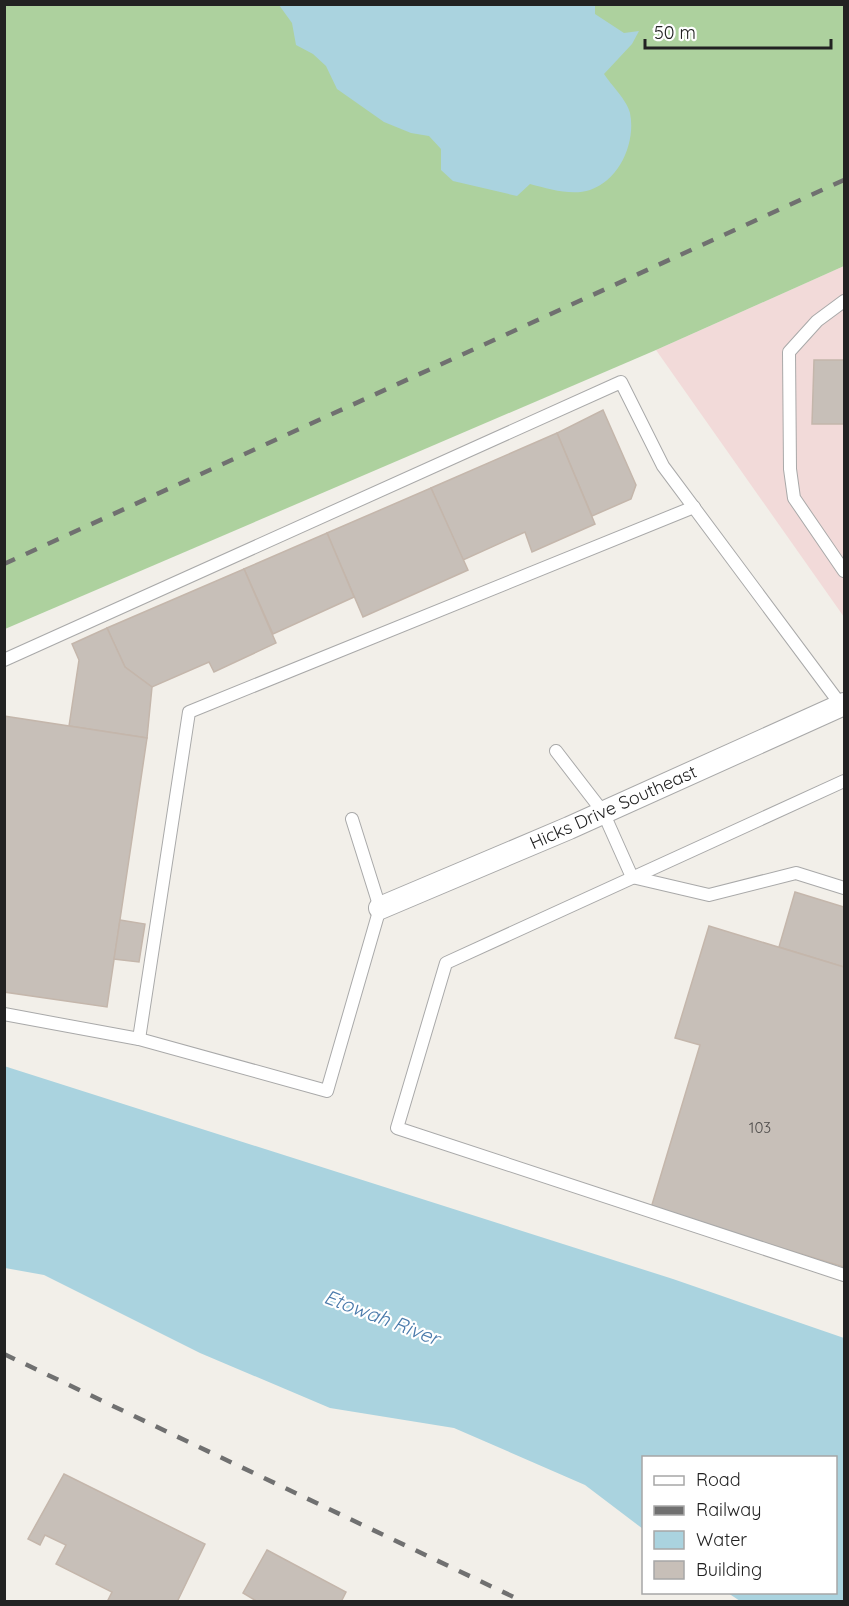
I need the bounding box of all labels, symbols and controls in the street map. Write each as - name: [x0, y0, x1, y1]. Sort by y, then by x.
- scale bar: [645, 12, 831, 50]
- text: 50 m: [654, 21, 696, 44]
- street label: Hicks Drive Southeast: [526, 760, 700, 854]
- house number: 103: [749, 1118, 771, 1137]
- water label: Etowah River: [321, 1284, 445, 1351]
- legend: [642, 1456, 837, 1594]
- text: Road: [696, 1468, 741, 1491]
- text: Railway: [696, 1498, 762, 1521]
- text: Water: [696, 1528, 747, 1551]
- text: Building: [696, 1558, 762, 1581]

